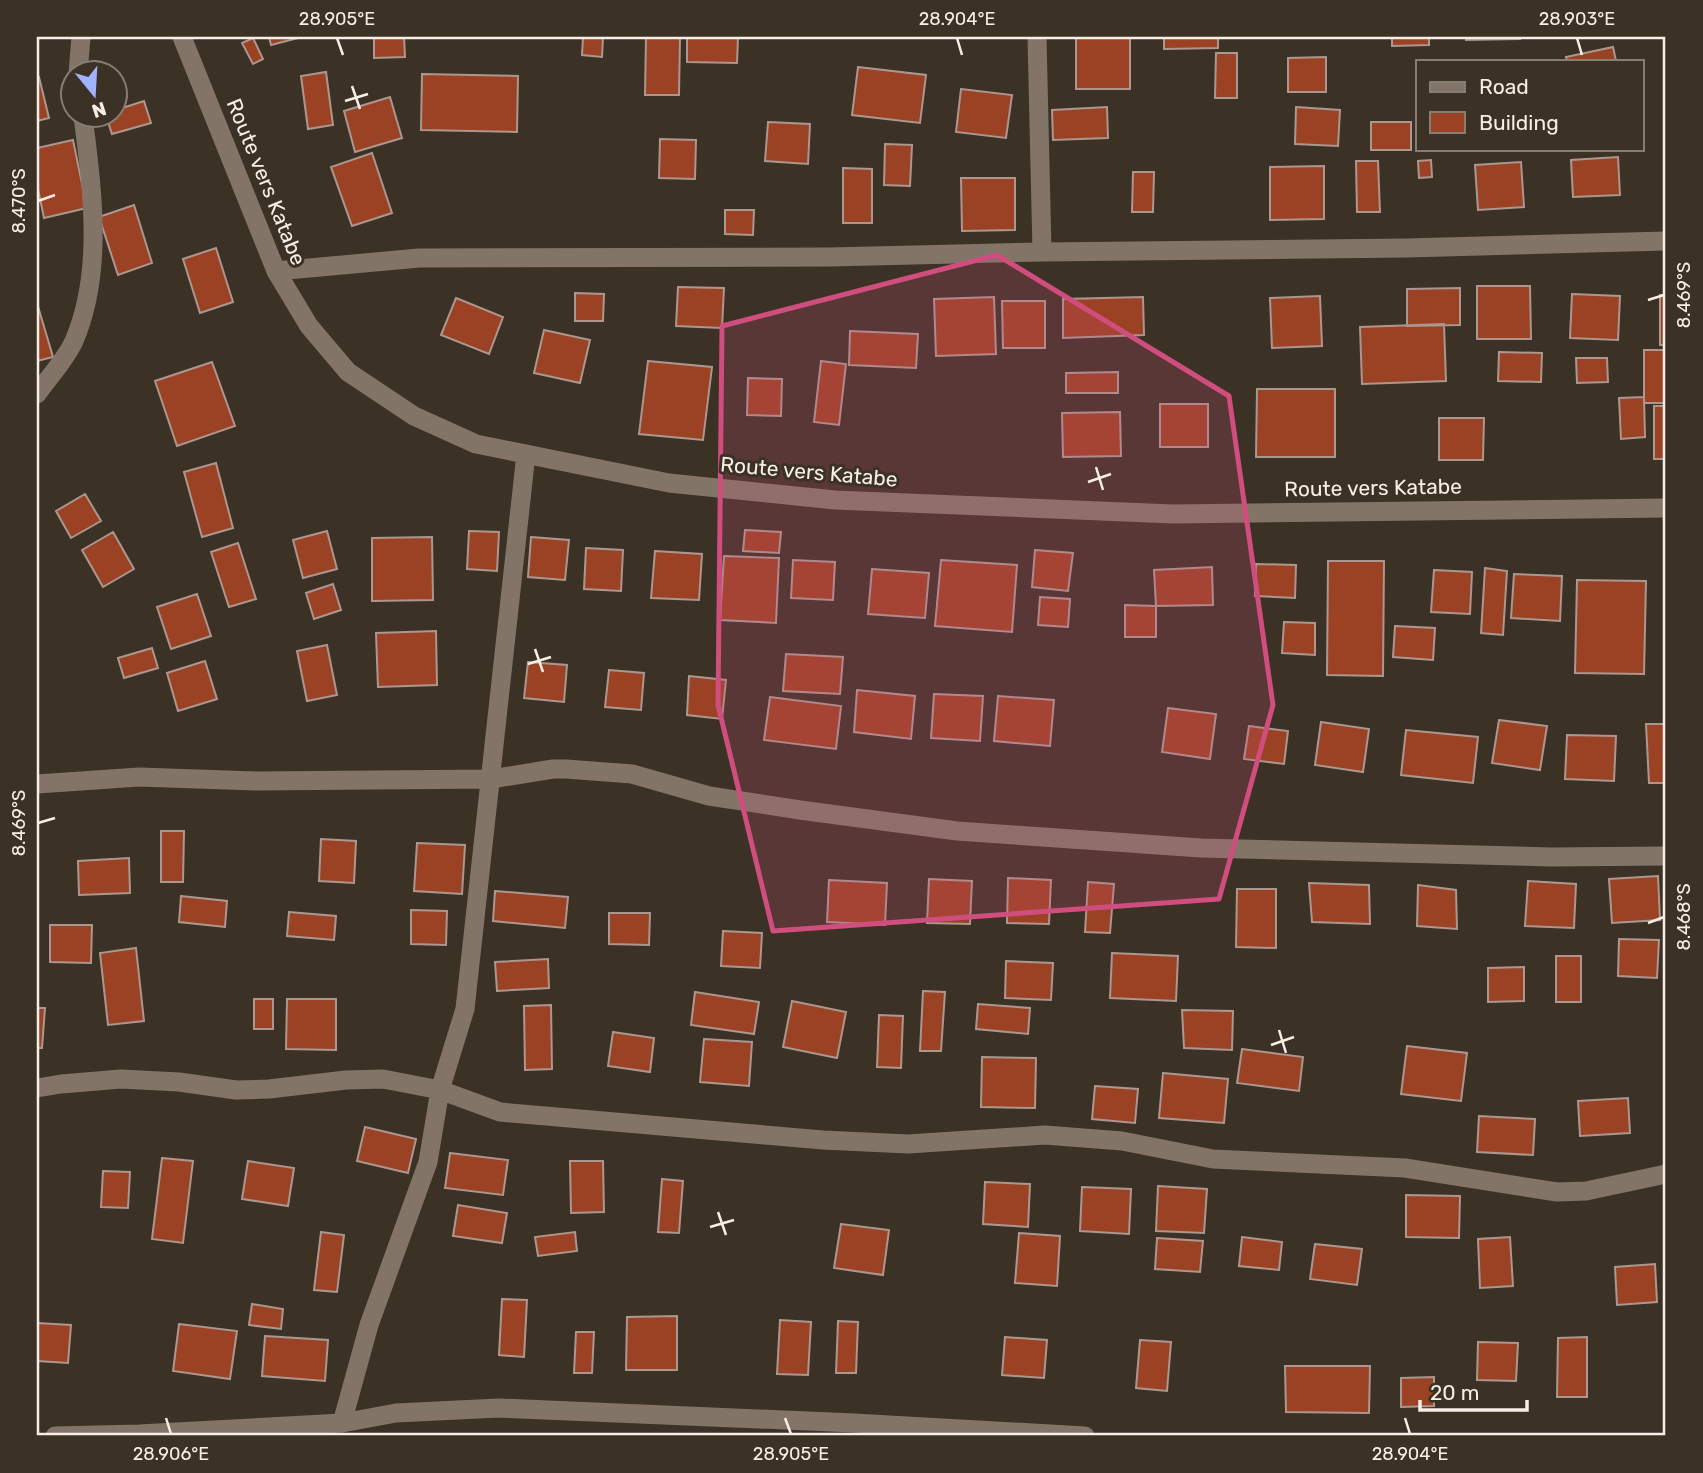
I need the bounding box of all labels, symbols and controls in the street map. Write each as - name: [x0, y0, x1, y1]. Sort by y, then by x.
- text: 28.905°E: [299, 8, 375, 30]
- text: 28.904°E: [919, 8, 995, 30]
- text: 28.903°E: [1539, 8, 1615, 30]
- north arrow: [60, 60, 130, 130]
- legend: [1416, 60, 1644, 150]
- text: Road: [1479, 74, 1529, 99]
- street label: Route vers Katabe: [222, 95, 311, 269]
- text: N: [89, 97, 109, 123]
- text: Building: [1479, 110, 1559, 135]
- text: 8.470°S: [8, 168, 30, 234]
- text: 8.469°S: [1673, 262, 1695, 328]
- street label: Route vers Katabe: [719, 451, 899, 492]
- street label: Route vers Katabe: [1284, 473, 1462, 502]
- text: 8.469°S: [8, 790, 30, 856]
- text: 8.468°S: [1673, 883, 1695, 951]
- scale bar: [1420, 1368, 1526, 1412]
- text: 20 m: [1430, 1380, 1479, 1405]
- text: 28.906°E: [133, 1443, 209, 1465]
- text: 28.905°E: [753, 1443, 829, 1465]
- text: 28.904°E: [1372, 1443, 1448, 1465]

